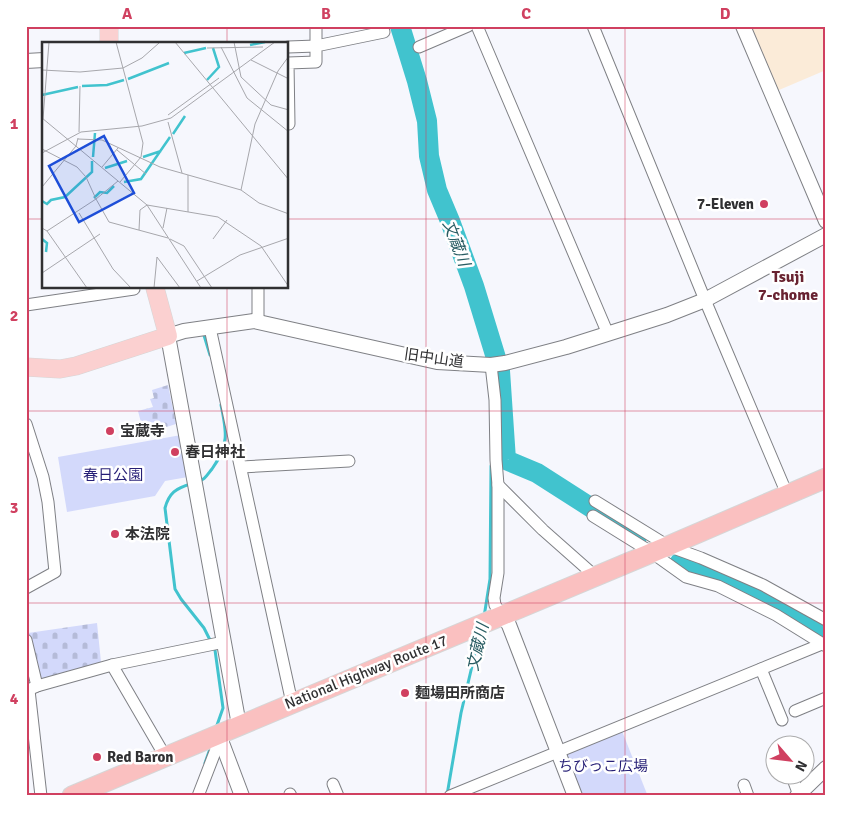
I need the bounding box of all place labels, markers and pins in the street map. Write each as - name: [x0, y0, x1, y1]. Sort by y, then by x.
- place label: 7-Eleven: [697, 195, 754, 213]
- marker: 7-Eleven: [758, 198, 770, 210]
- place label: 宝蔵寺: [120, 422, 165, 440]
- marker: 宝蔵寺: [104, 425, 116, 437]
- place label: 春日神社: [185, 443, 245, 461]
- marker: 春日神社: [169, 446, 181, 458]
- place label: 本法院: [125, 525, 170, 543]
- marker: 本法院: [109, 528, 121, 540]
- place label: 麺場田所商店: [415, 684, 505, 702]
- marker: 麺場田所商店: [399, 687, 411, 699]
- place label: Red Baron: [107, 748, 174, 766]
- marker: Red Baron: [91, 751, 103, 763]

